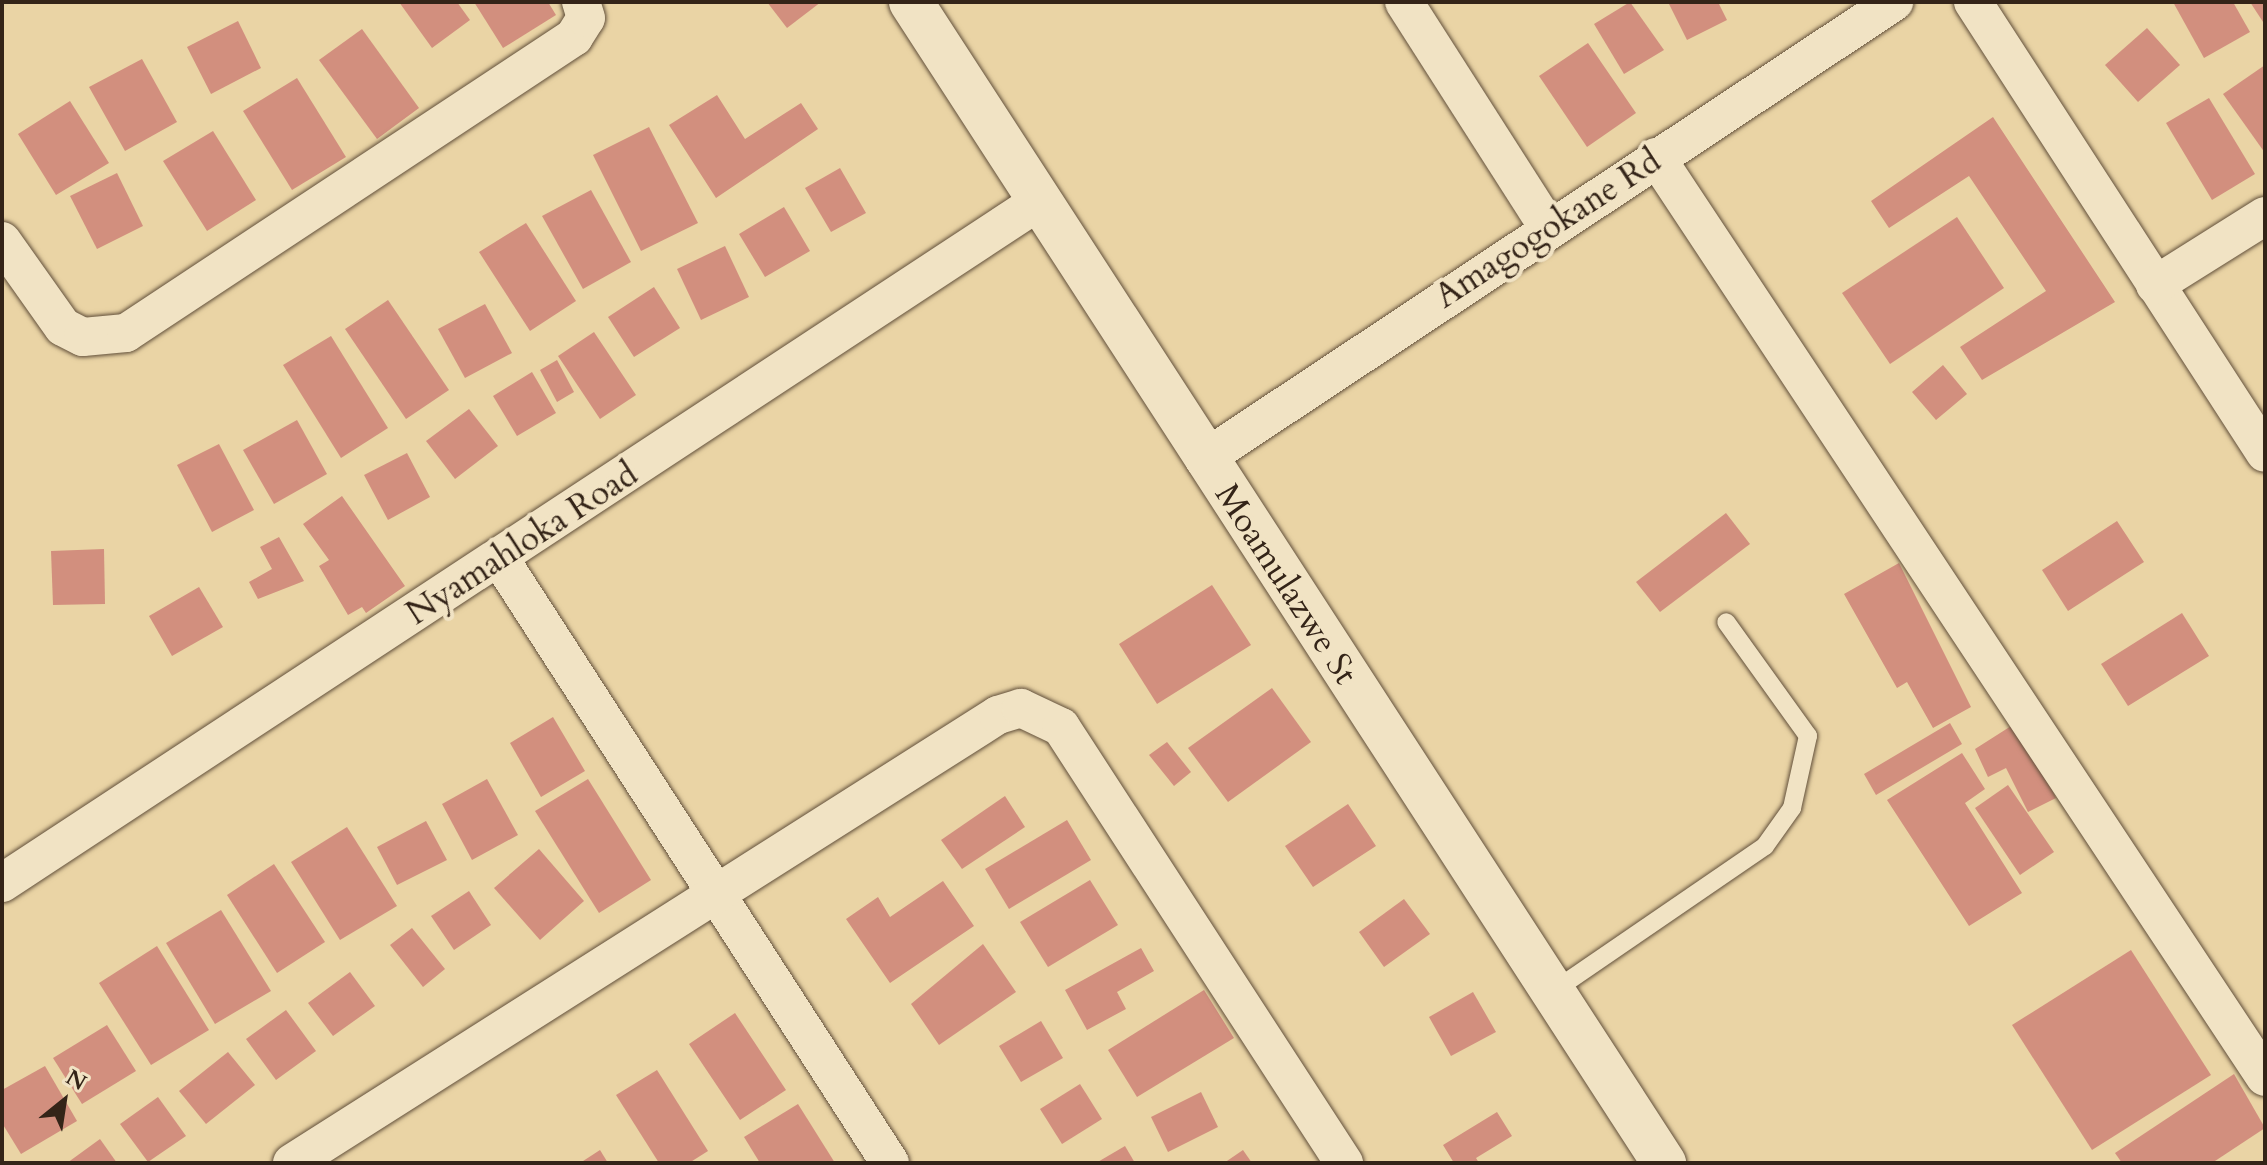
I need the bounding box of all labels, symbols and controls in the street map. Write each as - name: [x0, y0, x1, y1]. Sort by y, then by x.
- street label: Amagogokane Rd: [1427, 141, 1669, 317]
- street label: Nyamahloka Road: [399, 454, 645, 634]
- street label: Moamulazwe St: [1206, 476, 1366, 692]
- north arrow: [24, 1061, 104, 1141]
- text: N: [60, 1062, 92, 1098]

